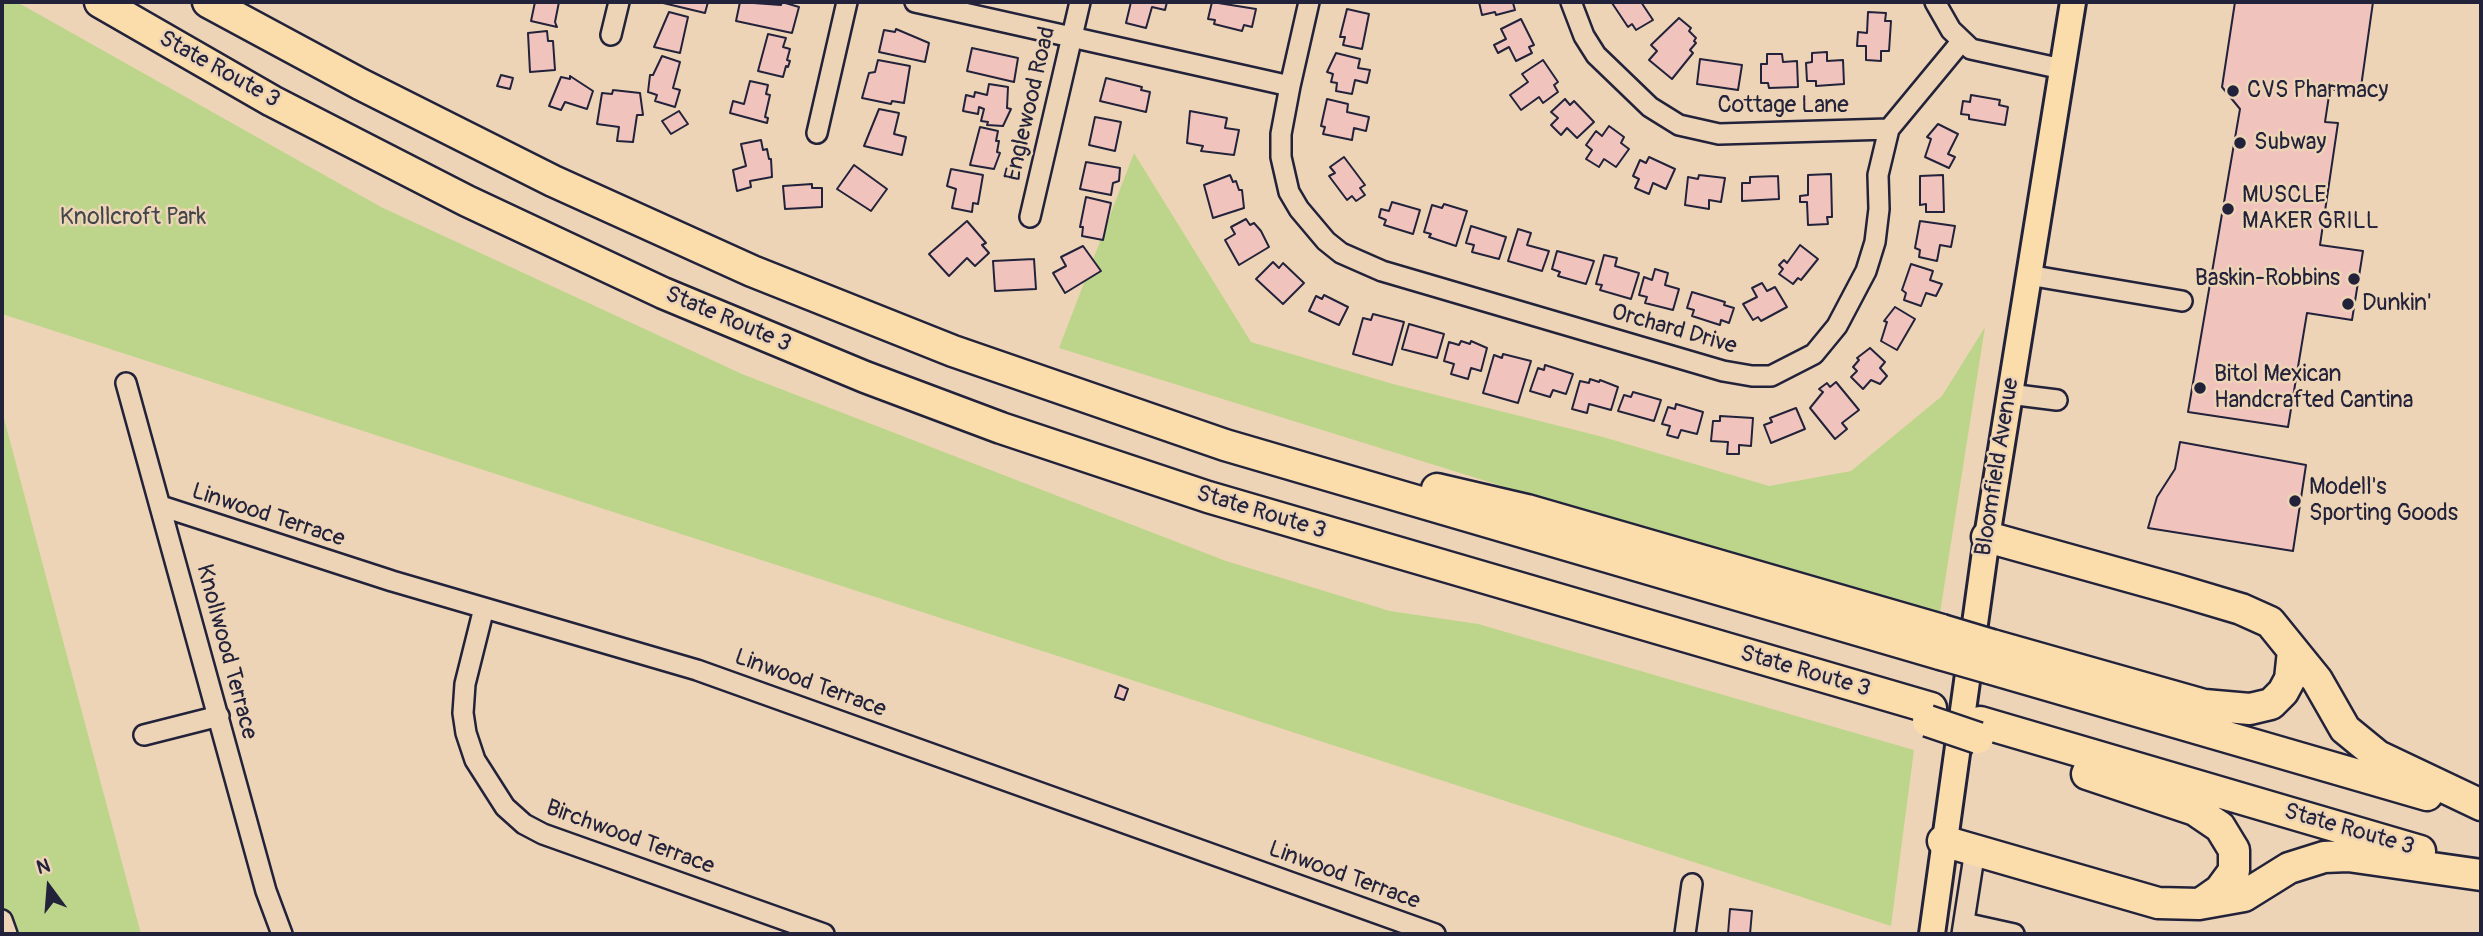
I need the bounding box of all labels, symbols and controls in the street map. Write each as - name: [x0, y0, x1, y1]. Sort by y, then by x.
- street label: Englewood Road: [1000, 24, 1062, 184]
- street label: State Route 3: [154, 25, 284, 115]
- place label: CVS Pharmacy: [2247, 77, 2388, 105]
- marker: CVS Pharmacy: [2225, 83, 2241, 99]
- street label: Cottage Lane: [1717, 92, 1849, 120]
- place label: Subway: [2254, 129, 2326, 157]
- marker: Subway: [2232, 135, 2248, 151]
- place label: MUSCLE MAKER GRILL: [2242, 182, 2379, 236]
- marker: MUSCLE MAKER GRILL: [2220, 201, 2236, 217]
- park label: Knollcroft Park: [60, 204, 206, 232]
- place label: Baskin-Robbins: [2195, 265, 2340, 293]
- marker: Baskin-Robbins: [2346, 271, 2362, 287]
- street label: State Route 3: [661, 281, 795, 359]
- place label: Dunkin': [2362, 290, 2432, 318]
- marker: Dunkin': [2340, 296, 2356, 312]
- street label: Orchard Drive: [1608, 299, 1740, 361]
- place label: Bitol Mexican Handcrafted Cantina: [2214, 361, 2413, 415]
- street label: Bloomfield Avenue: [1970, 376, 2026, 558]
- marker: Bitol Mexican Handcrafted Cantina: [2192, 380, 2208, 396]
- place label: Modell's Sporting Goods: [2309, 474, 2458, 528]
- street label: Linwood Terrace: [188, 478, 348, 554]
- street label: State Route 3: [1193, 480, 1329, 546]
- marker: Modell's Sporting Goods: [2287, 493, 2303, 509]
- street label: Knollwood Terrace: [189, 561, 263, 743]
- street label: State Route 3: [1737, 640, 1873, 704]
- street label: Linwood Terrace: [730, 644, 890, 724]
- street label: Birchwood Terrace: [542, 795, 718, 881]
- street label: State Route 3: [2281, 798, 2417, 862]
- street label: Linwood Terrace: [1264, 836, 1424, 916]
- north arrow: [14, 852, 84, 922]
- text: N: [34, 854, 53, 880]

